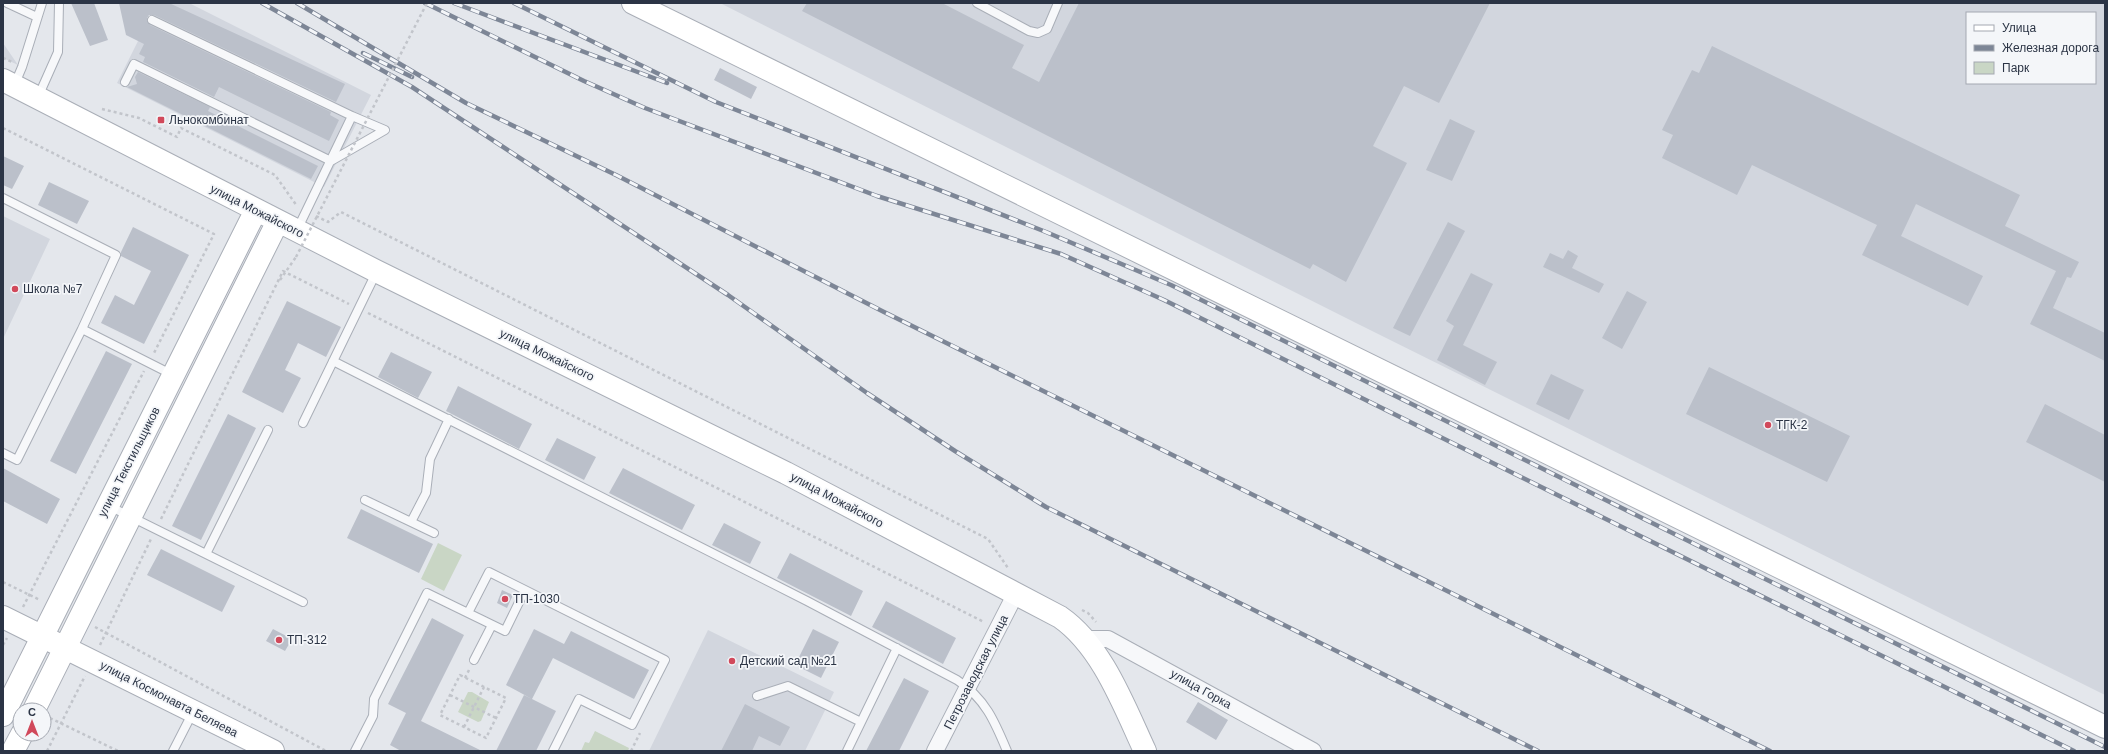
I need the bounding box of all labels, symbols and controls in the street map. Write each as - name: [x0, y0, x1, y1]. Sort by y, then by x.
- legend: [1966, 12, 2096, 84]
- text: Улица: [2002, 21, 2036, 35]
- text: Железная дорога: [2002, 41, 2099, 55]
- text: Парк: [2002, 61, 2030, 75]
- place label: Льнокомбинат: [169, 113, 249, 127]
- marker: Льнокомбинат: [156, 115, 166, 125]
- street label: улица Можайского: [208, 181, 306, 241]
- place label: Школа №7: [23, 282, 83, 296]
- marker: Школа №7: [10, 284, 20, 294]
- street label: улица Можайского: [498, 326, 597, 384]
- street label: улица Текстильщиков: [95, 405, 163, 519]
- place label: ТГК-2: [1776, 418, 1808, 432]
- marker: ТГК-2: [1763, 420, 1773, 430]
- street label: улица Можайского: [788, 470, 886, 531]
- place label: ТП-1030: [513, 592, 560, 606]
- marker: ТП-1030: [500, 594, 510, 604]
- street label: Петрозаводская улица: [941, 612, 1011, 732]
- place label: ТП-312: [287, 633, 327, 647]
- marker: ТП-312: [274, 635, 284, 645]
- place label: Детский сад №21: [740, 654, 837, 668]
- marker: Детский сад №21: [727, 656, 737, 666]
- street label: улица Космонавта Беляева: [98, 658, 241, 740]
- street label: улица Горка: [1168, 667, 1234, 712]
- north arrow: [12, 702, 52, 742]
- text: С: [28, 706, 36, 718]

